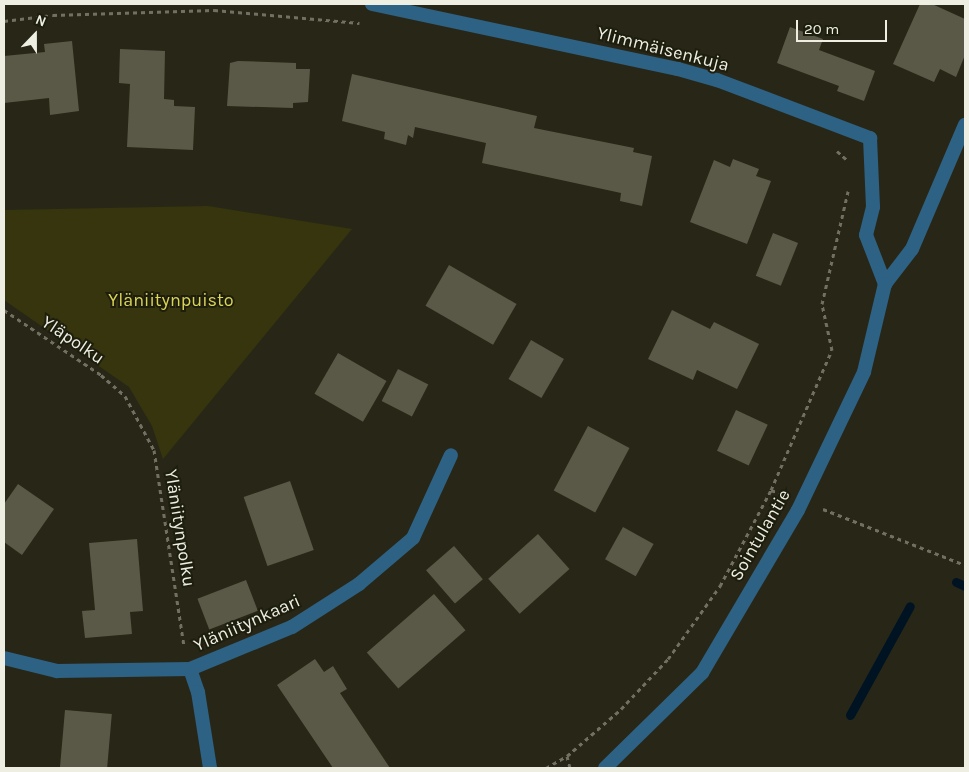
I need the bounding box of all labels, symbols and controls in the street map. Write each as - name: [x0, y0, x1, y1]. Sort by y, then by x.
- north arrow: [10, 10, 60, 60]
- scale bar: [799, 10, 890, 42]
- text: N: [33, 11, 49, 30]
- text: 20 m: [804, 20, 839, 38]
- street label: Ylimmäisenkuja: [595, 22, 731, 76]
- park label: Yläniitynpuisto: [108, 289, 234, 311]
- street label: Yläpolku: [37, 311, 109, 369]
- street label: Yläniitynpolku: [160, 468, 200, 588]
- street label: Sointulantie: [725, 486, 795, 584]
- street label: Yläniitynkaari: [190, 590, 304, 656]

